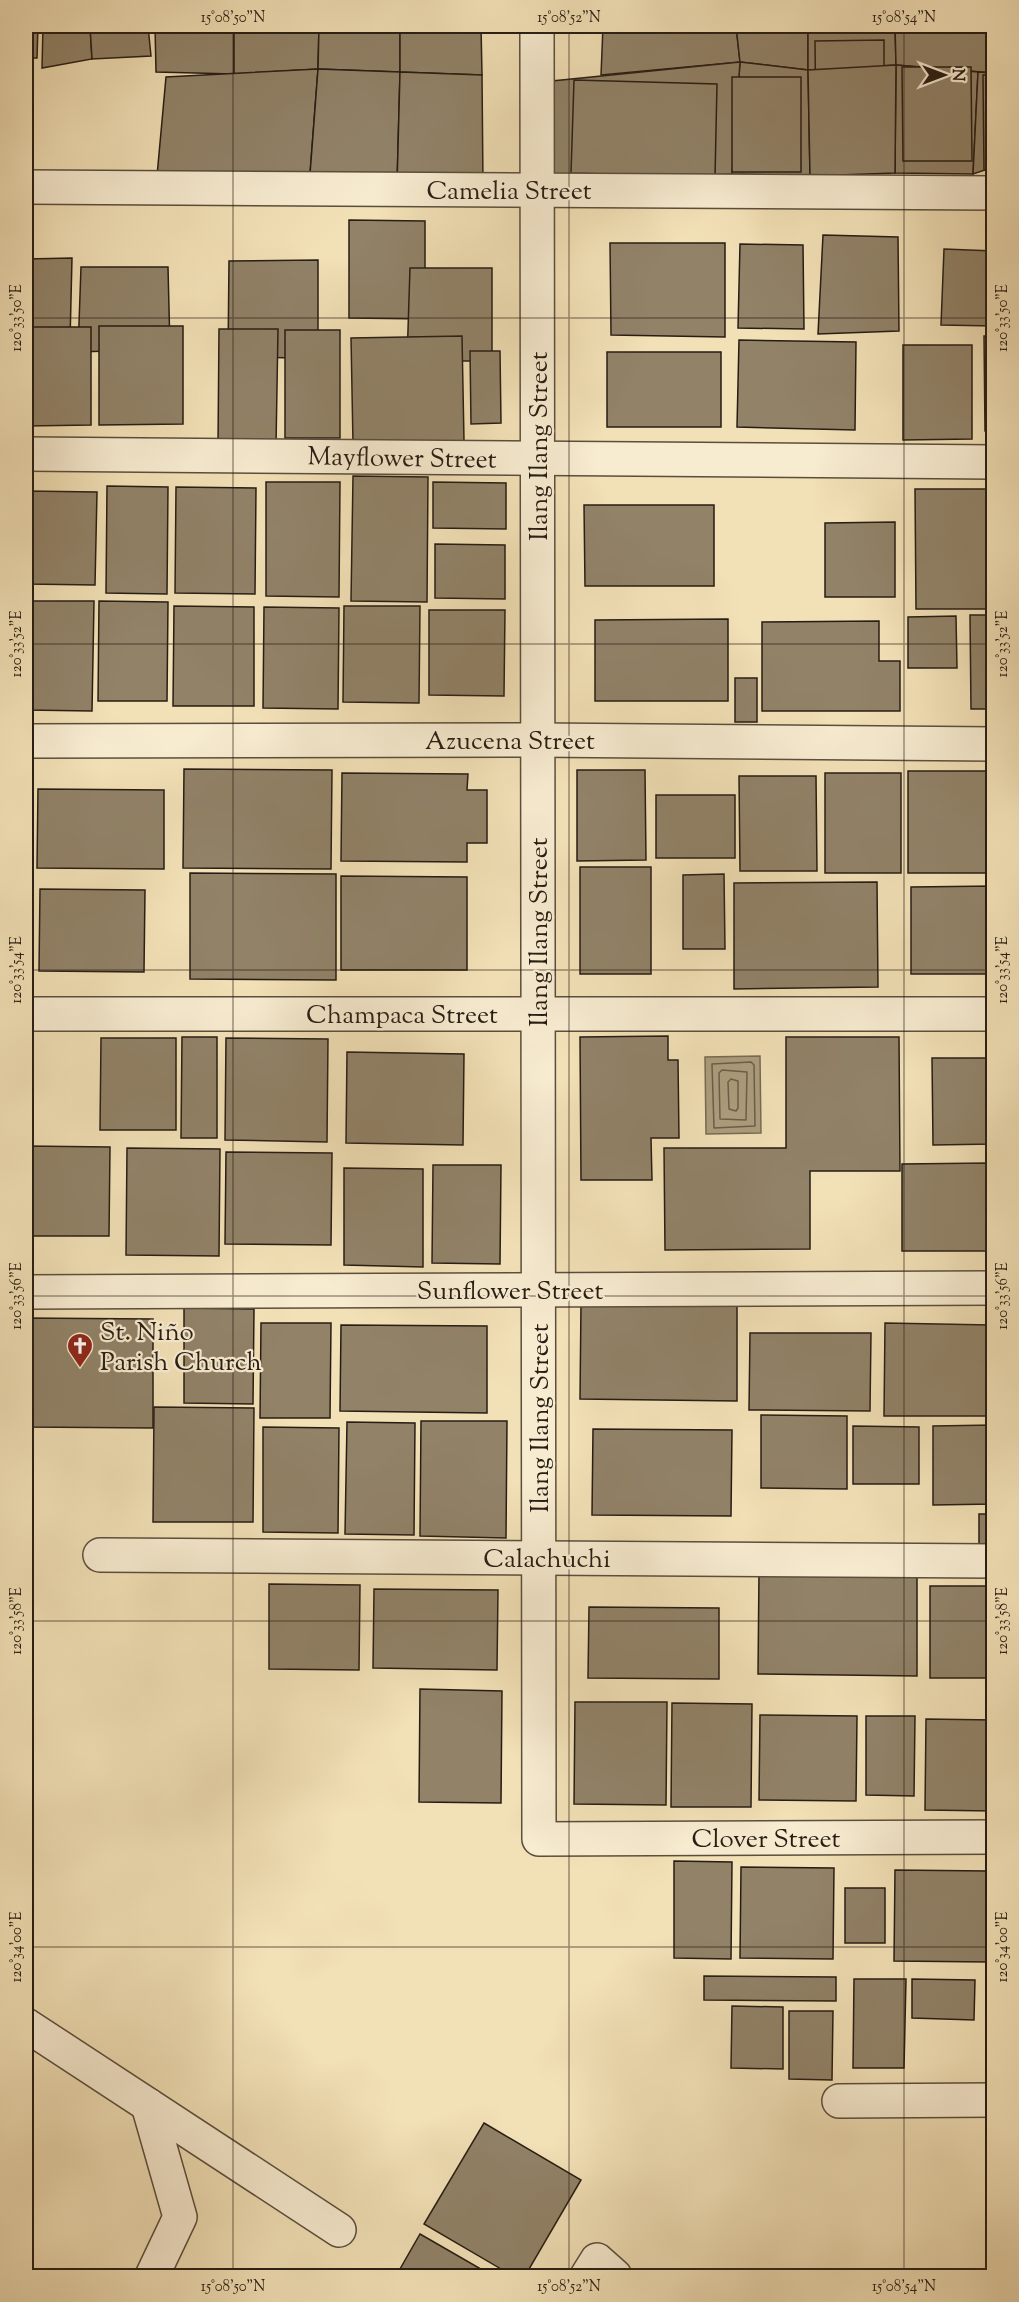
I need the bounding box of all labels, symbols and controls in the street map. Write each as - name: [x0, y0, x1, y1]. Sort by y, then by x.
- text: 15°08'50"N: [201, 8, 265, 29]
- text: 15°08'52"N: [537, 8, 601, 29]
- text: 15°08'54"N: [872, 8, 936, 29]
- north arrow: [914, 45, 974, 105]
- text: N: [945, 69, 968, 82]
- street label: Camelia Street: [426, 174, 592, 211]
- text: 120°33'50"E: [7, 284, 28, 352]
- text: 120°33'50"E: [993, 284, 1014, 352]
- street label: Ilang Ilang Street: [522, 351, 559, 541]
- street label: Mayflower Street: [307, 439, 497, 480]
- text: 120°33'52"E: [7, 611, 28, 677]
- text: 120°33'52"E: [993, 611, 1014, 677]
- street label: Azucena Street: [425, 724, 595, 761]
- street label: Ilang Ilang Street: [522, 837, 559, 1027]
- text: 120°33'54"E: [7, 936, 28, 1004]
- text: 120°33'54"E: [993, 936, 1014, 1004]
- street label: Champaca Street: [306, 998, 498, 1035]
- text: 120°33'56"E: [7, 1262, 28, 1330]
- text: 120°33'56"E: [993, 1262, 1014, 1330]
- street label: Sunflower Street: [417, 1274, 603, 1311]
- place label: St. Niño Parish Church: [100, 1315, 262, 1382]
- street label: Ilang Ilang Street: [523, 1323, 560, 1513]
- church icon: St. Niño Parish Church: [65, 1331, 95, 1369]
- street label: Calachuchi: [483, 1542, 611, 1579]
- text: 120°33'58"E: [7, 1587, 28, 1655]
- text: 120°33'58"E: [993, 1587, 1014, 1655]
- street label: Clover Street: [692, 1822, 841, 1859]
- text: 120°34'00"E: [7, 1911, 28, 1983]
- text: 120°34'00"E: [993, 1911, 1014, 1983]
- text: 15°08'50"N: [201, 2277, 265, 2298]
- text: 15°08'52"N: [537, 2277, 601, 2298]
- text: 15°08'54"N: [872, 2277, 936, 2298]

